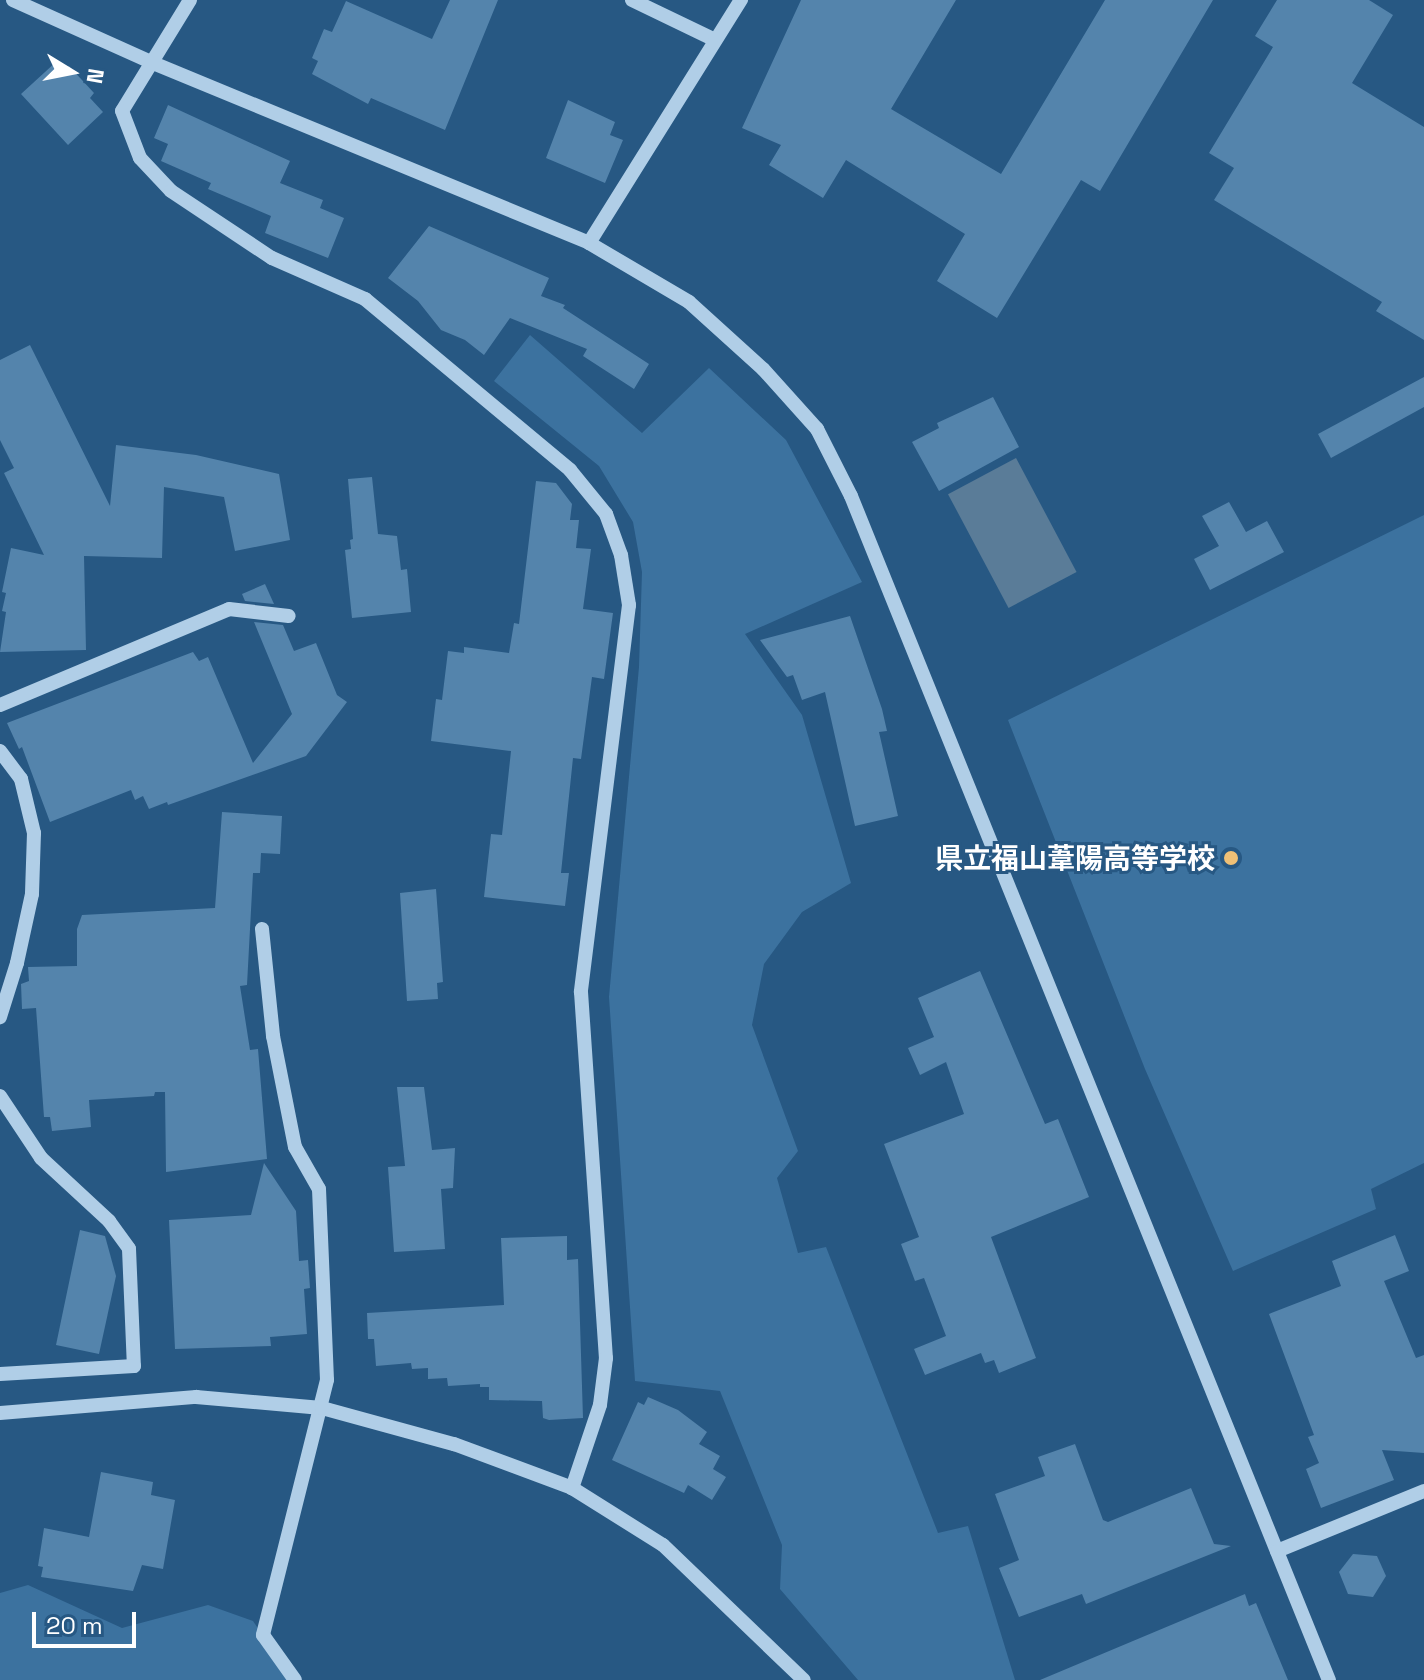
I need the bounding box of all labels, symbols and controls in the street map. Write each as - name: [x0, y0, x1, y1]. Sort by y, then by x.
- north arrow: [32, 32, 112, 112]
- text: N: [81, 66, 111, 86]
- place label: 県立福山葦陽高等学校: [935, 841, 1215, 875]
- marker: 県立福山葦陽高等学校: [1222, 849, 1240, 867]
- scale bar: [36, 1596, 140, 1646]
- text: 20 m: [46, 1610, 103, 1641]

